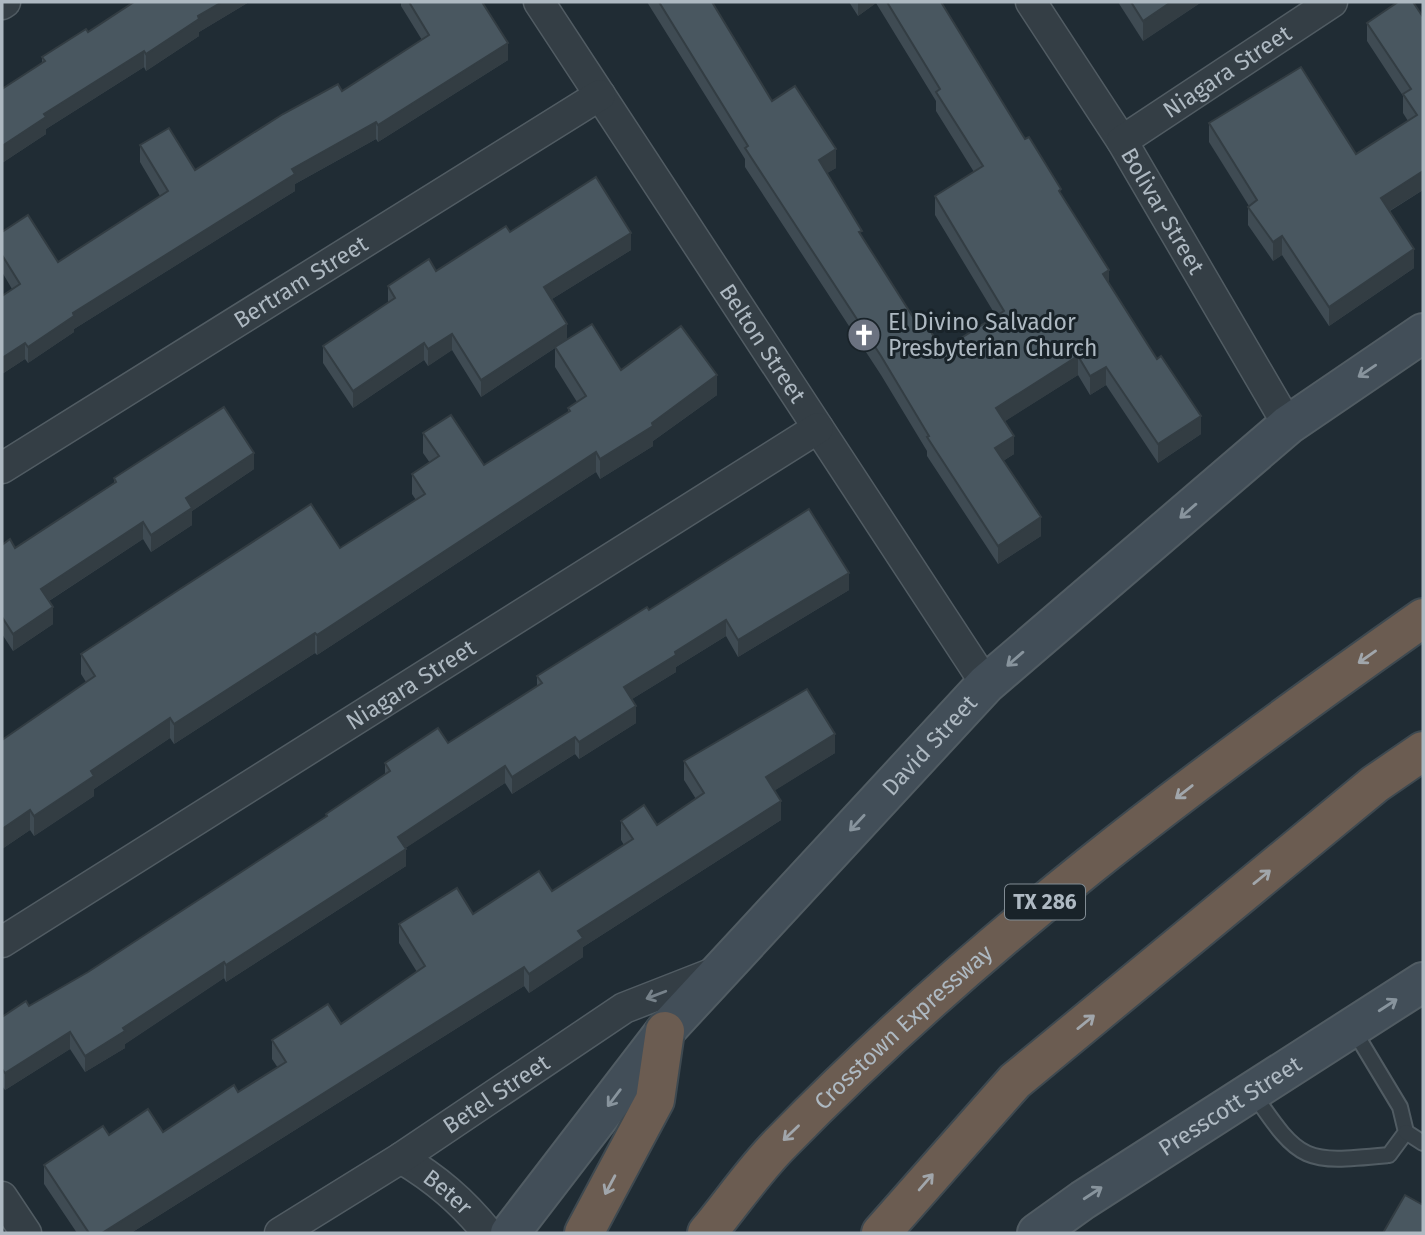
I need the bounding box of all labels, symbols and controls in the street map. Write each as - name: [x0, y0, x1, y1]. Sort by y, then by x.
- street label: Niagara Street: [1158, 19, 1297, 124]
- street label: Bolivar Street: [1115, 143, 1211, 280]
- street label: Bertram Street: [229, 229, 373, 334]
- street label: Belton Street: [713, 278, 812, 409]
- place label: El Divino Salvador Presbyterian Church: [888, 308, 1097, 362]
- church icon: El Divino Salvador Presbyterian Church: [845, 316, 883, 354]
- one-way arrow: [1358, 364, 1377, 378]
- one-way arrow: [1179, 503, 1197, 519]
- street label: Niagara Street: [341, 633, 481, 736]
- one-way arrow: [1358, 650, 1377, 664]
- one-way arrow: [1006, 651, 1024, 667]
- street label: David Street: [876, 689, 983, 801]
- one-way arrow: [1176, 784, 1194, 799]
- one-way arrow: [849, 814, 866, 831]
- one-way arrow: [1253, 870, 1271, 885]
- road number: TX 286: [1005, 884, 1085, 920]
- street label: Crosstown Expressway: [808, 938, 998, 1116]
- one-way arrow: [646, 990, 668, 1003]
- one-way arrow: [1377, 998, 1397, 1012]
- one-way arrow: [1077, 1014, 1095, 1030]
- street label: Betel Street: [438, 1048, 555, 1140]
- street label: Presscott Street: [1153, 1049, 1307, 1162]
- one-way arrow: [606, 1088, 621, 1107]
- one-way arrow: [783, 1125, 800, 1142]
- street label: Beter: [418, 1163, 478, 1221]
- one-way arrow: [918, 1173, 934, 1191]
- one-way arrow: [603, 1174, 616, 1195]
- one-way arrow: [1082, 1186, 1102, 1200]

